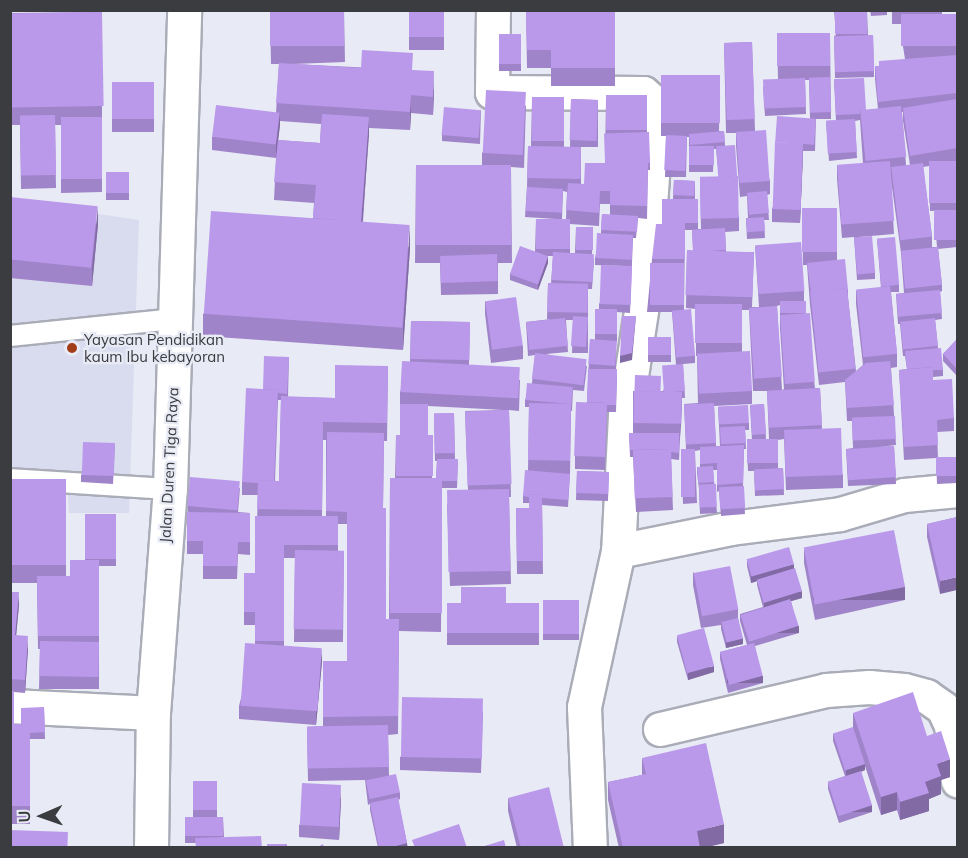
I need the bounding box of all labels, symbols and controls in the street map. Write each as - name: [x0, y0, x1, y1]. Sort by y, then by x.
- place label: Yayasan Pendidikan kaum Ibu kebayoran: [84, 330, 225, 365]
- marker: Yayasan Pendidikan kaum Ibu kebayoran: [65, 341, 79, 355]
- street label: Jalan Duren Tiga Raya: [156, 387, 182, 543]
- north arrow: [12, 786, 72, 846]
- text: U: [14, 810, 34, 823]

